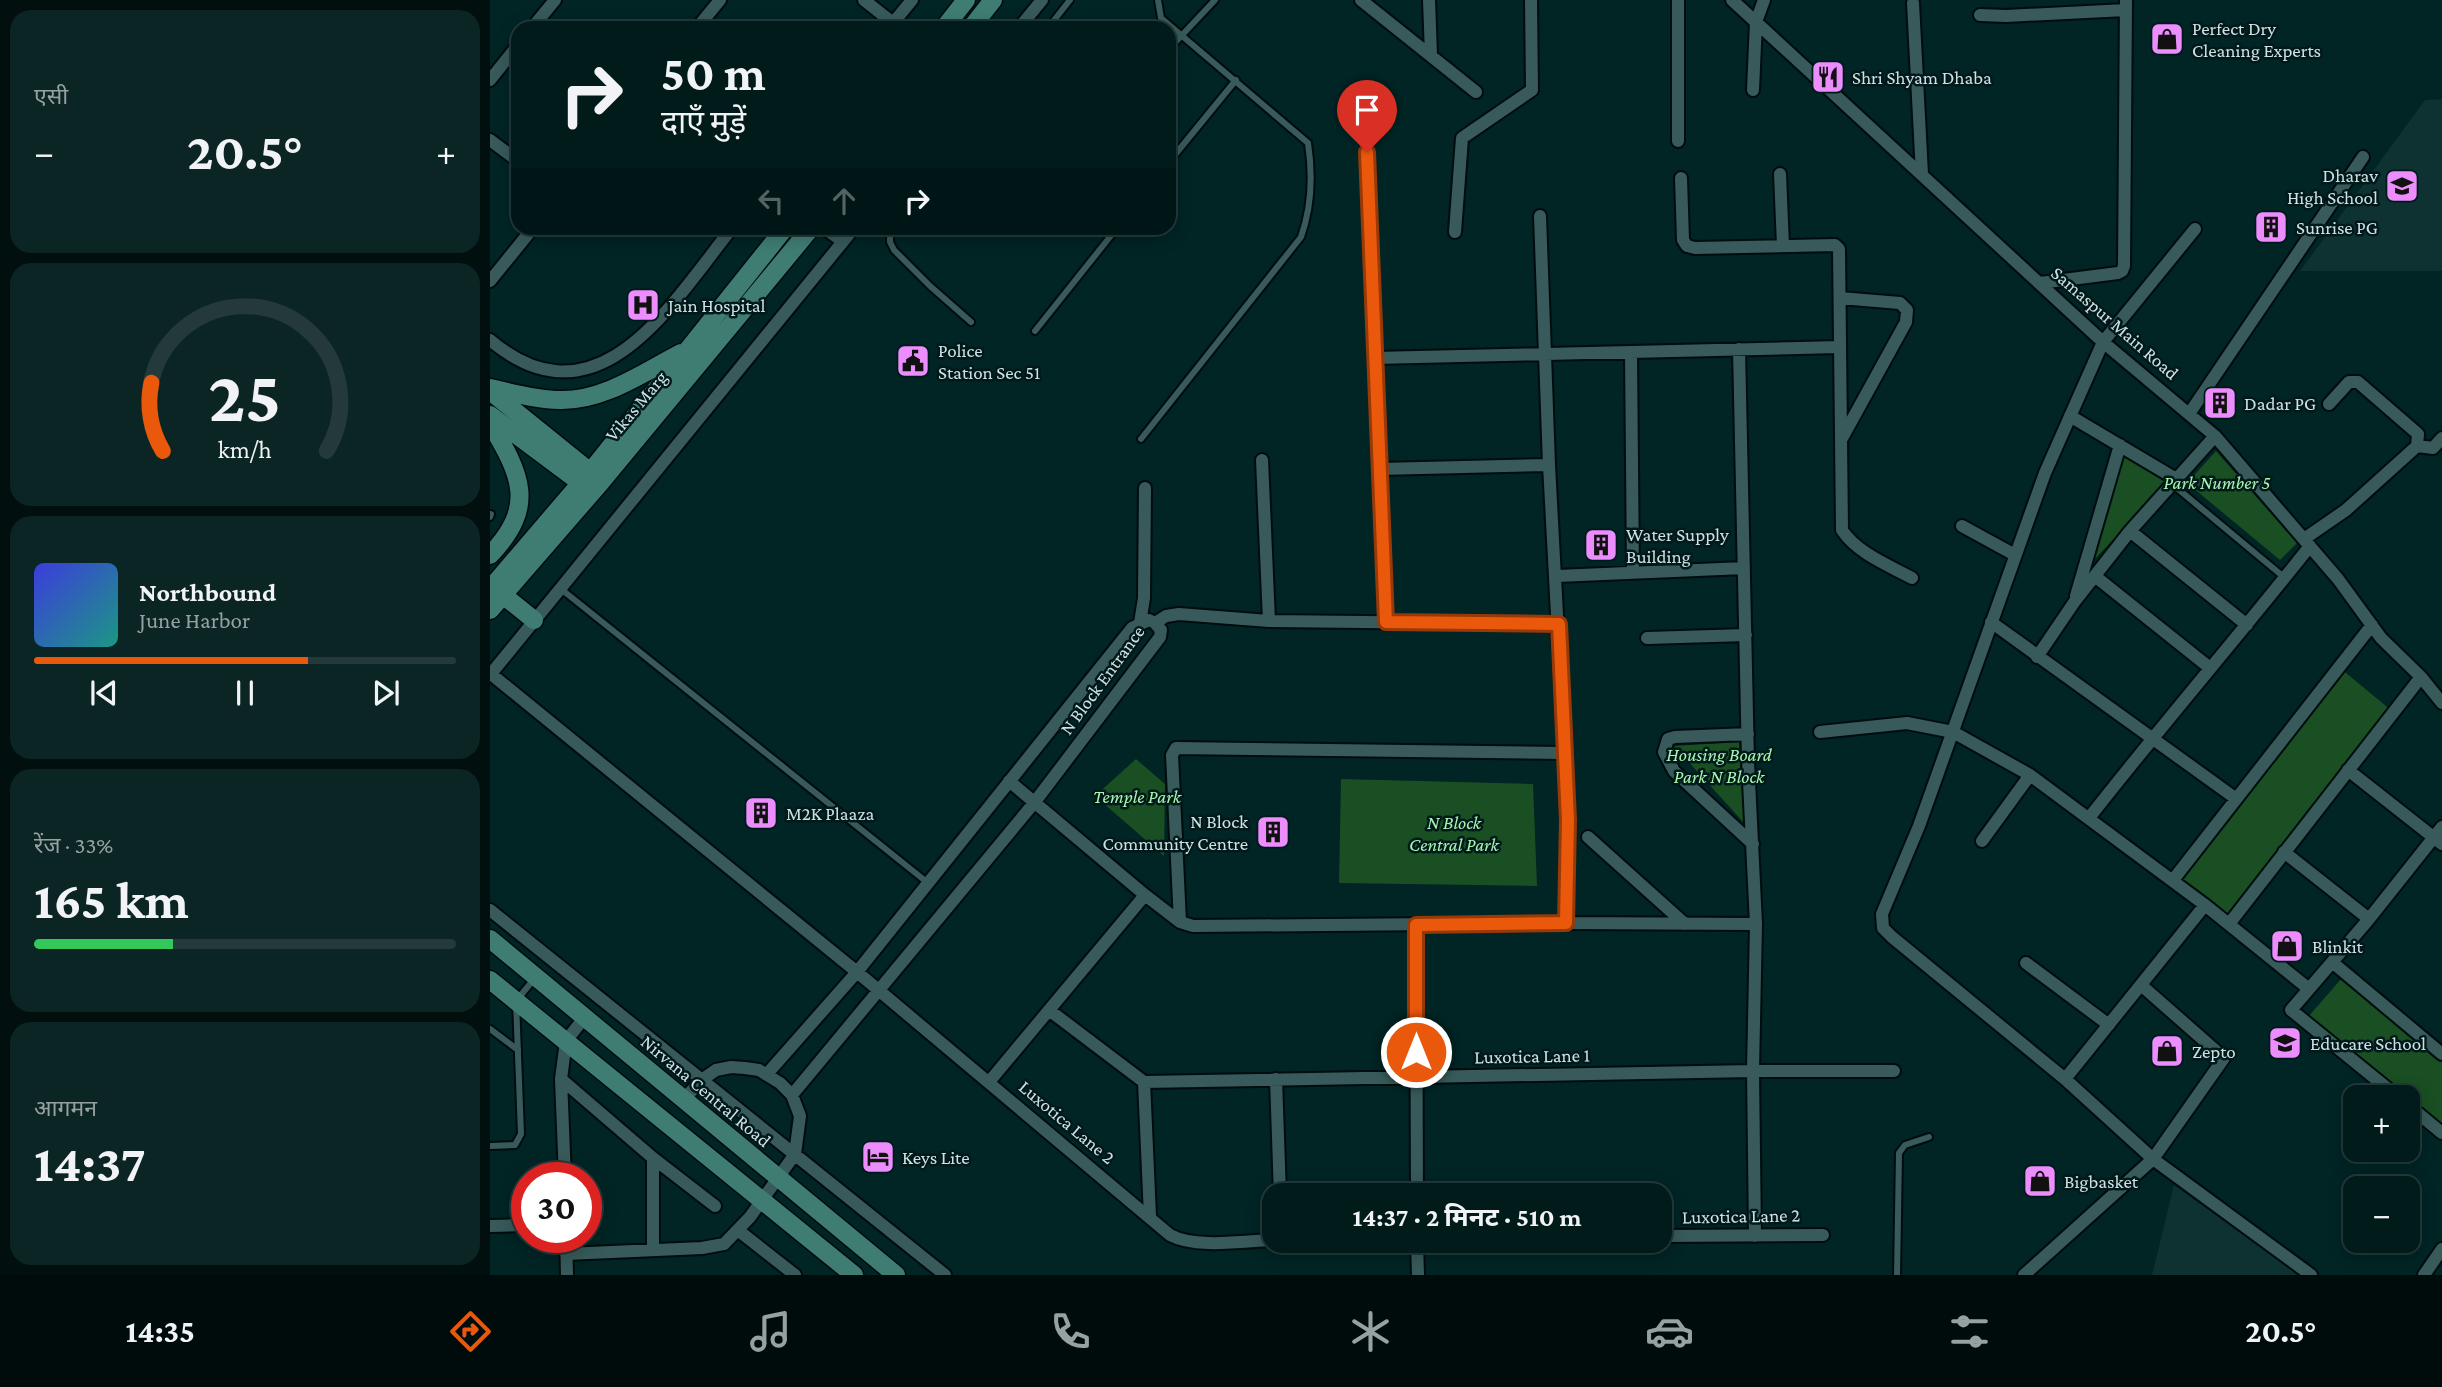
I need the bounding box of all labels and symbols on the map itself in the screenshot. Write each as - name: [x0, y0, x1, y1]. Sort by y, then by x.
- place label: Perfect Dry Cleaning Experts: [2192, 18, 2321, 61]
- shop icon: Perfect Dry Cleaning Experts: [2148, 20, 2186, 58]
- restaurant icon: Shri Shyam Dhaba: [1809, 58, 1847, 96]
- place label: Shri Shyam Dhaba: [1852, 67, 1992, 88]
- pin: [1337, 80, 1397, 152]
- place label: Dharav High School: [2287, 165, 2378, 208]
- school or university icon: Dharav High School: [2383, 167, 2421, 205]
- building icon: Sunrise PG: [2252, 208, 2290, 246]
- place label: Sunrise PG: [2296, 217, 2378, 238]
- street label: Samaspur Main Road: [2047, 262, 2183, 384]
- hospital icon: Jain Hospital: [624, 286, 662, 324]
- place label: Jain Hospital: [666, 295, 765, 316]
- place label: Police Station Sec 51: [938, 340, 1040, 383]
- public building icon: Police Station Sec 51: [894, 342, 932, 380]
- street label: Vikas Marg: [601, 367, 671, 445]
- building icon: Dadar PG: [2201, 384, 2239, 422]
- place label: Dadar PG: [2244, 393, 2316, 414]
- park label: Park Number 5: [2163, 472, 2271, 493]
- place label: Water Supply Building: [1626, 524, 1729, 567]
- building icon: Water Supply Building: [1582, 526, 1620, 564]
- street label: N Block Entrance: [1055, 621, 1149, 739]
- park label: Housing Board Park N Block: [1666, 744, 1773, 787]
- park label: Temple Park: [1093, 786, 1182, 807]
- building icon: M2K Plaaza: [742, 794, 780, 832]
- place label: M2K Plaaza: [786, 803, 874, 824]
- place label: N Block Community Centre: [1103, 811, 1249, 854]
- park label: N Block Central Park: [1409, 812, 1500, 855]
- building icon: N Block Community Centre: [1254, 813, 1292, 851]
- shop icon: Blinkit: [2268, 927, 2306, 965]
- place label: Blinkit: [2312, 936, 2364, 957]
- position arrow: [1379, 1015, 1453, 1089]
- school or university icon: Educare School: [2266, 1024, 2304, 1062]
- street label: Nirvana Central Road: [637, 1031, 775, 1151]
- shop icon: Zepto: [2148, 1032, 2186, 1070]
- place label: Educare School: [2310, 1033, 2426, 1054]
- place label: Zepto: [2192, 1041, 2236, 1062]
- street label: Luxotica Lane 1: [1474, 1044, 1590, 1068]
- street label: Luxotica Lane 2: [1015, 1076, 1119, 1168]
- hotel icon: Keys Lite: [859, 1138, 897, 1176]
- place label: Keys Lite: [902, 1147, 970, 1168]
- speed limit sign: 30: [511, 1162, 602, 1253]
- shop icon: Bigbasket: [2021, 1162, 2059, 1200]
- place label: Bigbasket: [2064, 1171, 2139, 1192]
- street label: Luxotica Lane 2: [1682, 1204, 1800, 1228]

